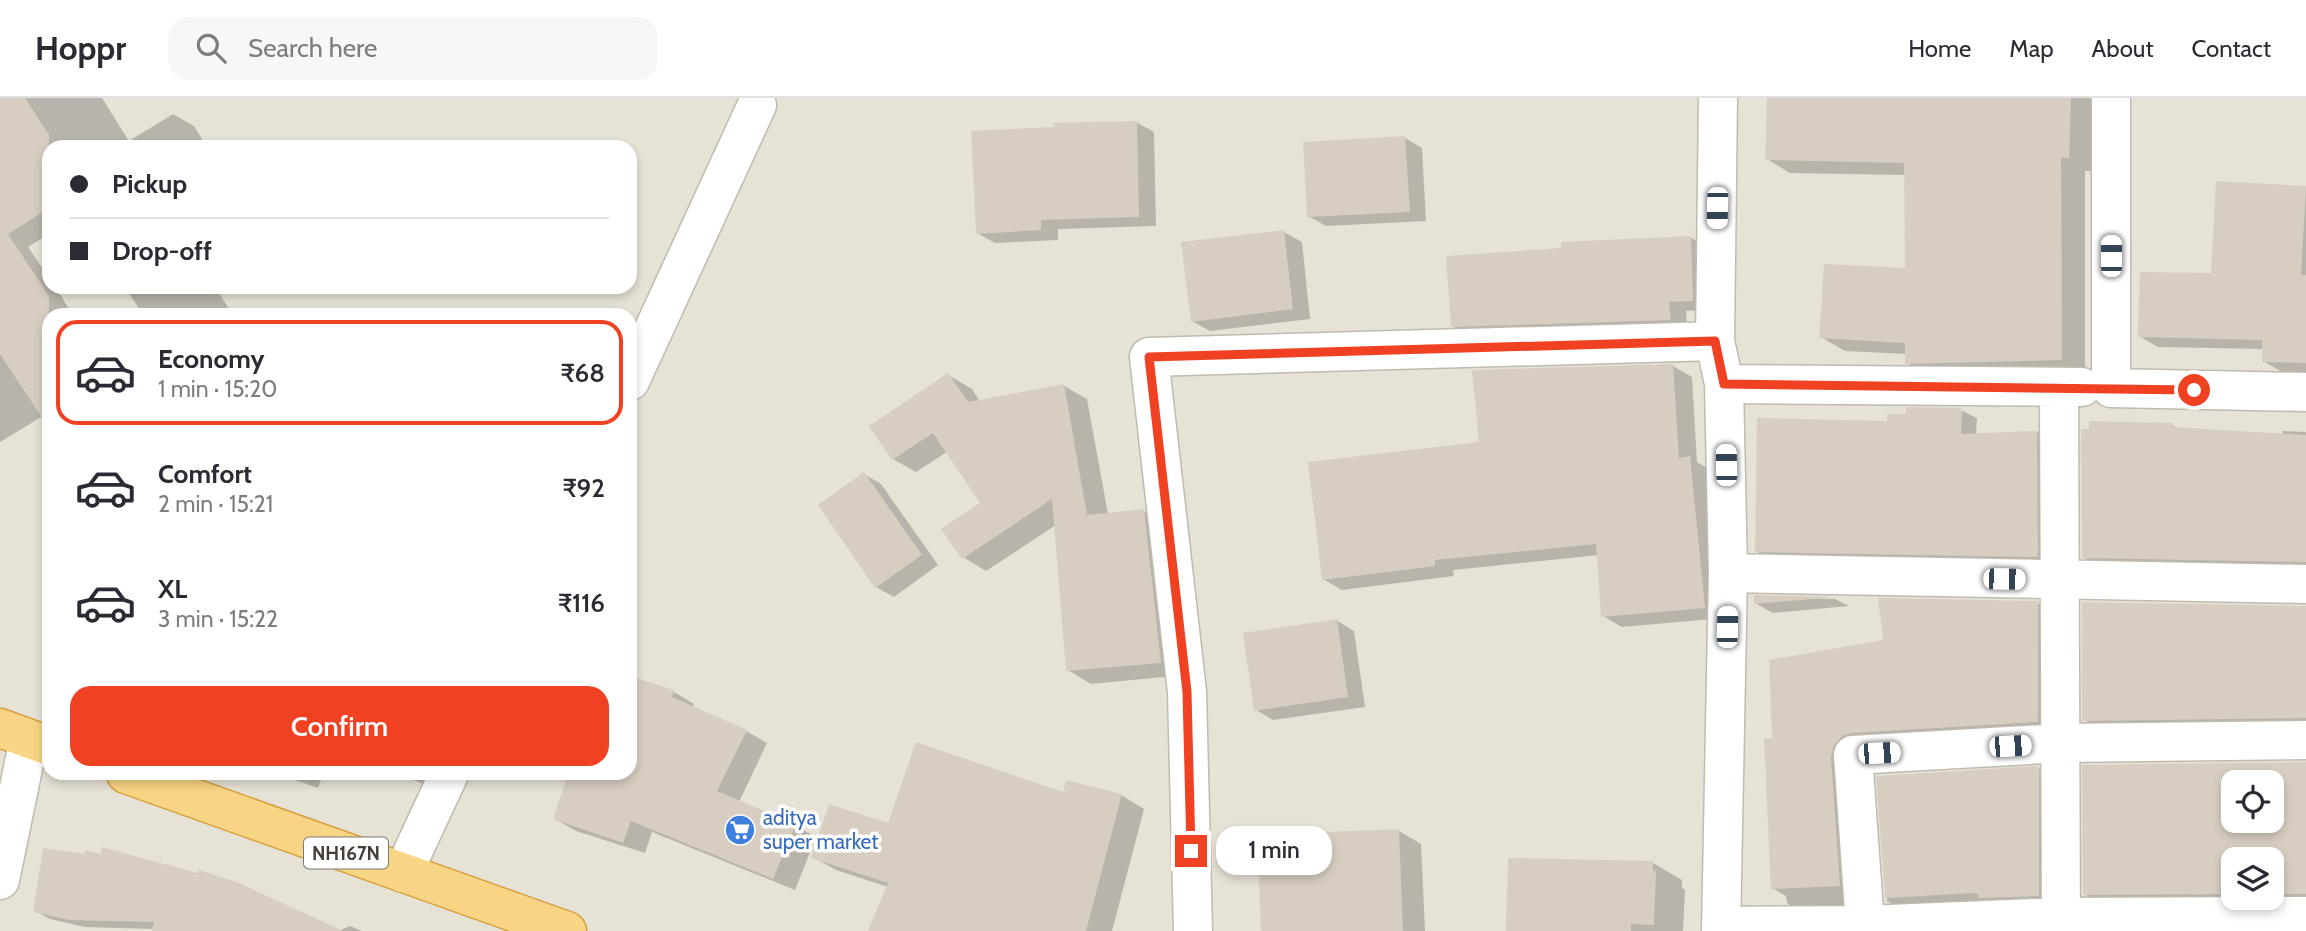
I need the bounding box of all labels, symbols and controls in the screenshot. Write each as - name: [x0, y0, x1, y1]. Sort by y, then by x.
- search box: [168, 17, 658, 80]
- text: Hoppr: [35, 28, 126, 68]
- icon: search: [192, 29, 230, 67]
- text: Search here: [248, 32, 377, 64]
- text: Home: [1908, 34, 1971, 63]
- text: Map: [2009, 34, 2054, 63]
- text: About: [2092, 34, 2154, 63]
- text: Contact: [2192, 34, 2271, 63]
- text: Pickup: [112, 168, 187, 200]
- car: [1707, 187, 1728, 229]
- text: Drop-off: [112, 235, 212, 267]
- car: [2101, 235, 2122, 277]
- icon: car: [74, 341, 137, 404]
- text: Economy: [158, 343, 264, 375]
- text: ₹68: [561, 357, 605, 389]
- route start: [2178, 374, 2210, 406]
- text: 1 min · 15:20: [158, 375, 277, 403]
- car: [1716, 444, 1737, 486]
- icon: car: [74, 456, 137, 519]
- text: Comfort: [158, 458, 252, 490]
- text: ₹92: [563, 472, 605, 504]
- text: 2 min · 15:21: [158, 490, 273, 518]
- car: [1983, 568, 2026, 590]
- icon: car: [74, 571, 137, 634]
- text: XL: [158, 573, 187, 605]
- text: ₹116: [558, 587, 605, 619]
- text: 3 min · 15:22: [158, 605, 278, 633]
- car: [1717, 606, 1738, 648]
- button: Confirm: [70, 686, 609, 766]
- car: [1989, 734, 2032, 758]
- car: [1858, 741, 1901, 765]
- map controls: [2221, 770, 2284, 910]
- button: locate: [2221, 770, 2284, 833]
- place label: aditya super market: [763, 805, 878, 854]
- supermarket icon: aditya super market: [723, 813, 757, 847]
- callout: 1 min: [1216, 826, 1331, 876]
- route end: [1175, 835, 1207, 867]
- text: 1 min: [1248, 836, 1300, 864]
- road number: NH167N: [304, 838, 388, 868]
- button: layers: [2221, 847, 2284, 910]

